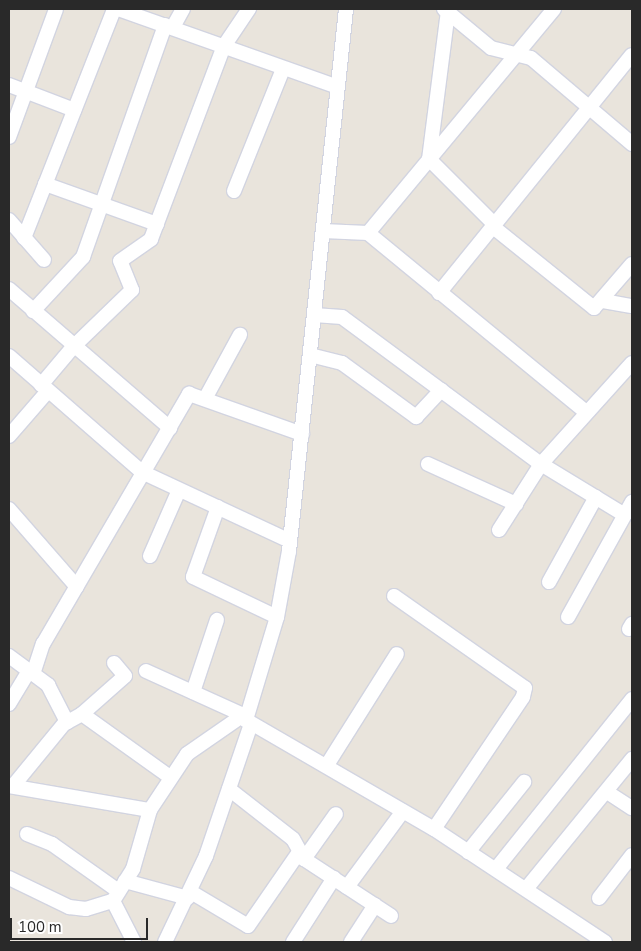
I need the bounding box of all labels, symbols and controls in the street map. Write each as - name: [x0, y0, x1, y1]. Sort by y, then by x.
- scale bar: [12, 908, 150, 940]
- text: 100 m: [18, 917, 62, 937]

